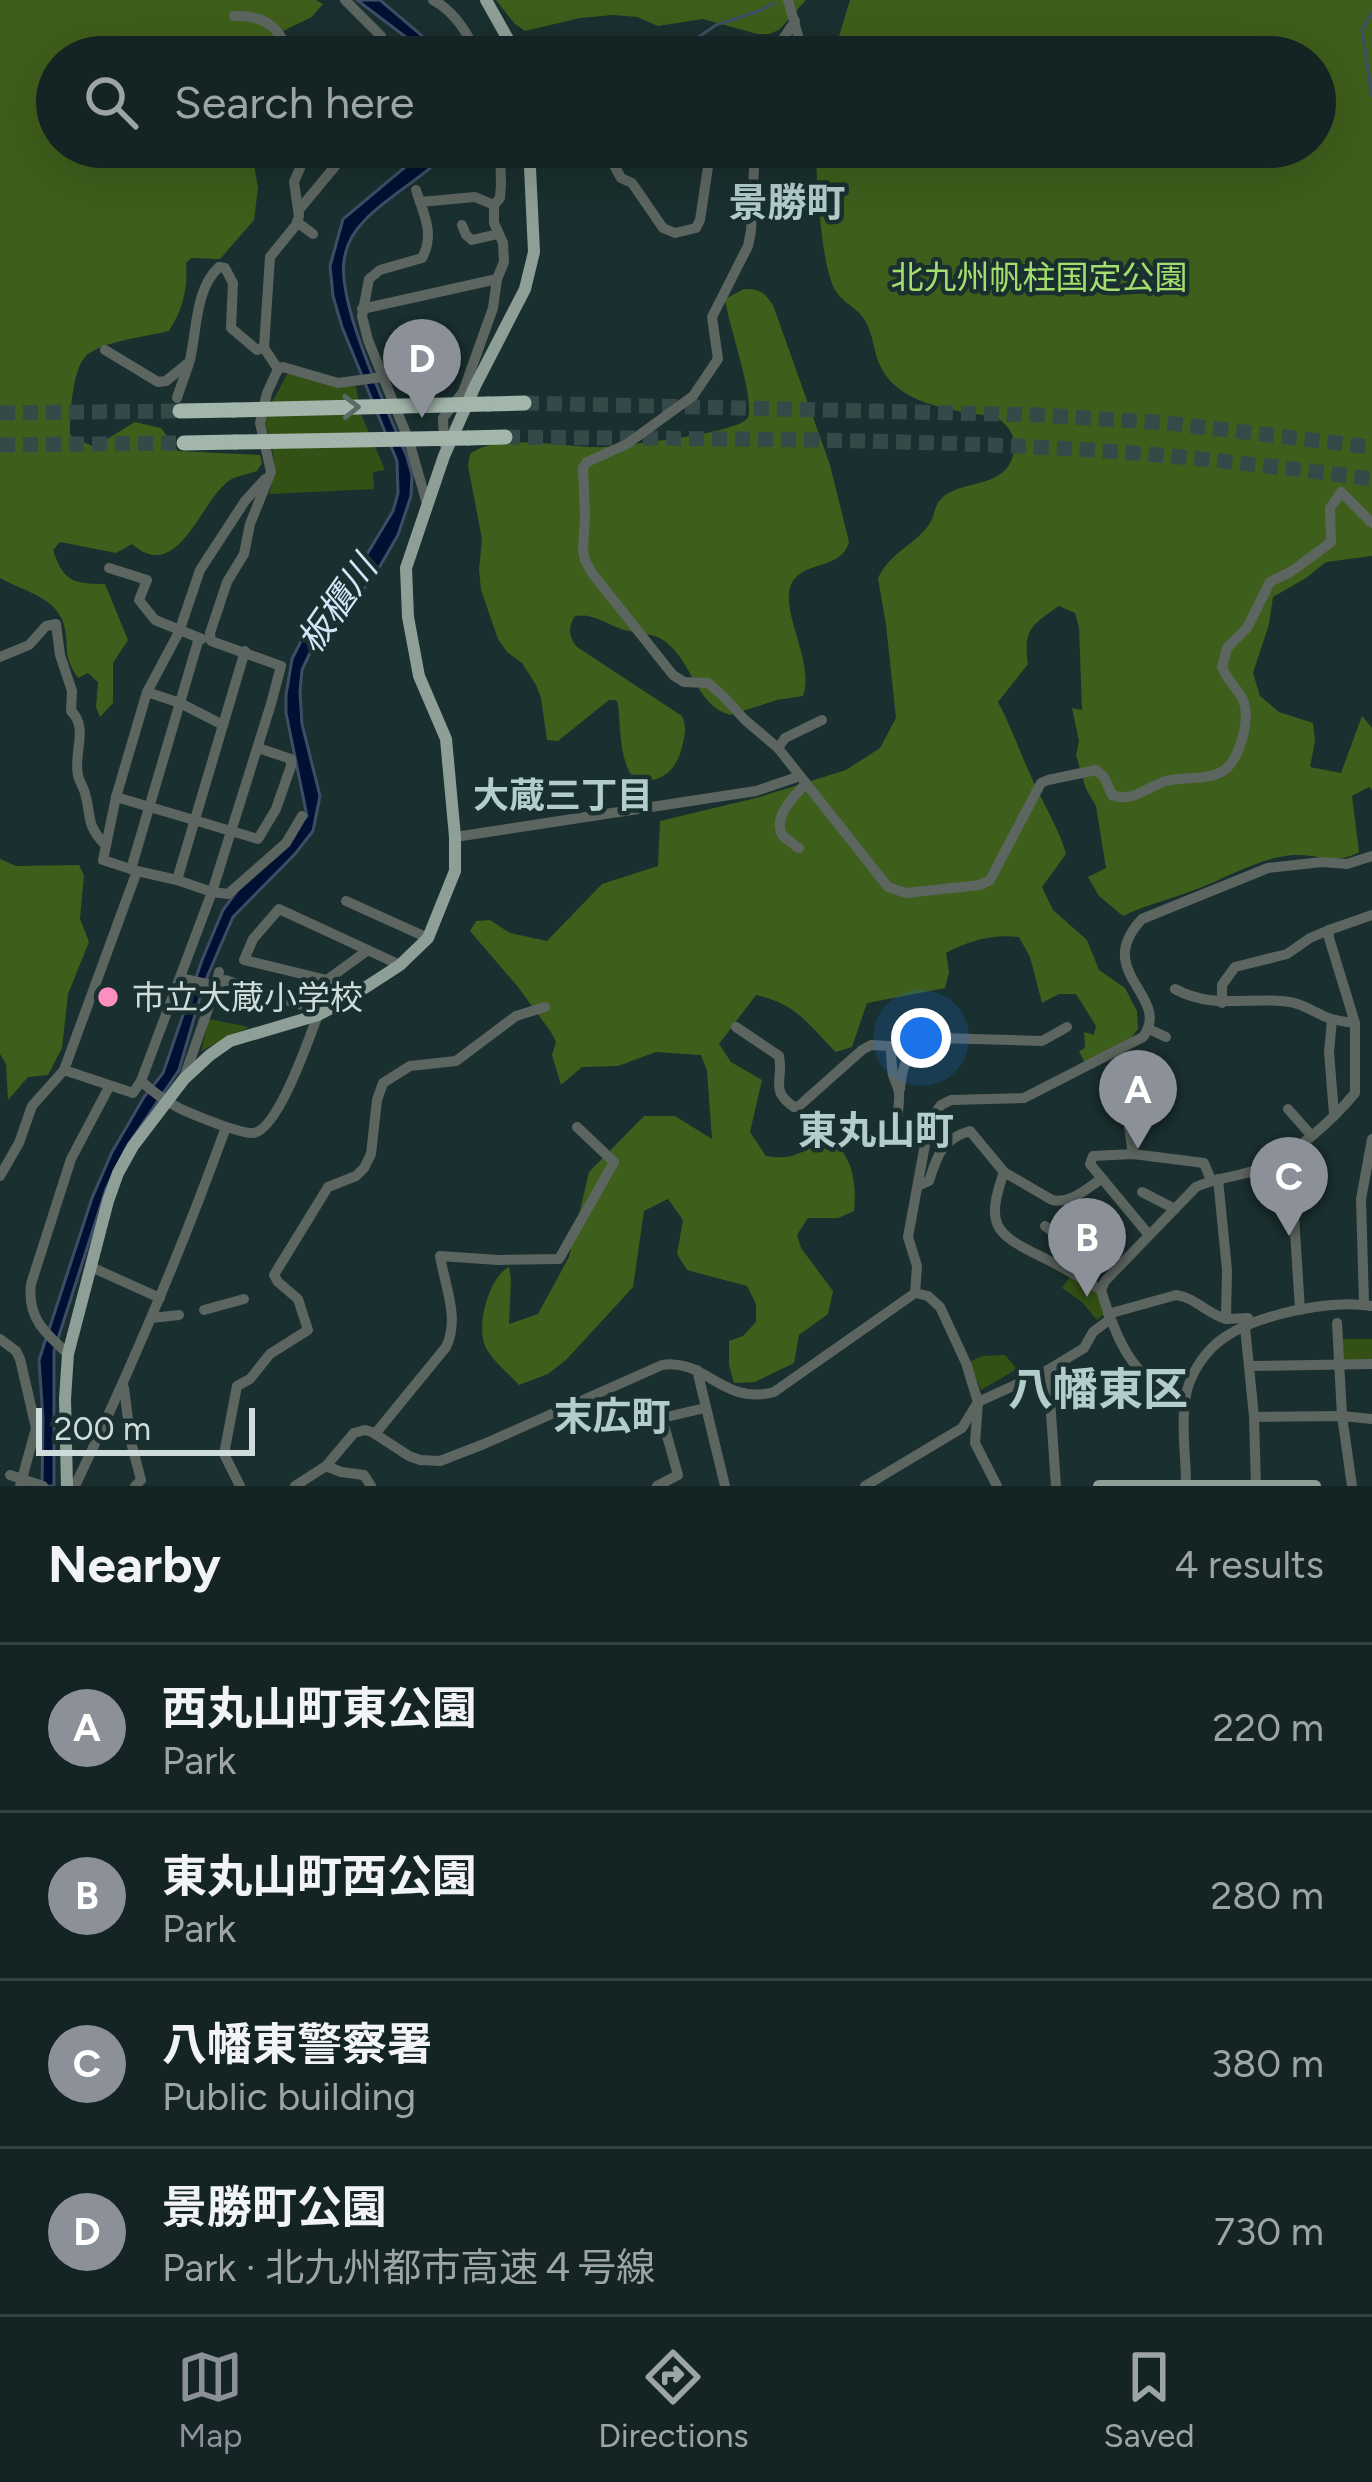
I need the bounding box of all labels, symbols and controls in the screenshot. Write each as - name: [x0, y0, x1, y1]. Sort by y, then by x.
- search box: [36, 36, 1336, 168]
- icon: search: [78, 69, 144, 135]
- text: Search here: [174, 75, 414, 129]
- district label: 景勝町: [728, 179, 846, 226]
- park label: 北九州帆柱国定公園: [891, 258, 1188, 297]
- pin: D: [383, 319, 461, 418]
- one-way arrow: [342, 395, 361, 421]
- water label: 板櫃川: [288, 544, 388, 661]
- district label: 大蔵三丁目: [473, 774, 653, 817]
- place label: 市立大蔵小学校: [132, 978, 363, 1017]
- marker: 市立大蔵小学校: [95, 984, 121, 1010]
- your location: [891, 1008, 951, 1068]
- pin: A: [1099, 1050, 1177, 1149]
- district label: 東丸山町: [798, 1107, 954, 1154]
- pin: C: [1250, 1137, 1328, 1236]
- pin: B: [1048, 1198, 1126, 1297]
- district label: 八幡東区: [1008, 1362, 1188, 1416]
- district label: 末広町: [553, 1393, 671, 1440]
- scale bar: [36, 1402, 255, 1455]
- text: 200 m: [54, 1409, 151, 1448]
- text: Nearby: [48, 1534, 221, 1595]
- text: 4 results: [1174, 1541, 1324, 1588]
- text: 西丸山町東公園: [162, 1681, 477, 1735]
- text: A: [73, 1704, 101, 1751]
- text: 220 m: [1213, 1704, 1324, 1751]
- text: Park: [162, 1737, 236, 1784]
- text: 東丸山町西公園: [162, 1849, 477, 1903]
- text: B: [75, 1872, 99, 1919]
- text: 280 m: [1210, 1872, 1324, 1919]
- text: Park: [162, 1905, 236, 1952]
- text: 八幡東警察署: [162, 2017, 432, 2071]
- text: C: [73, 2040, 101, 2087]
- text: 380 m: [1211, 2040, 1324, 2087]
- text: Public building: [162, 2073, 416, 2120]
- text: 景勝町公園: [162, 2180, 387, 2234]
- text: D: [73, 2208, 101, 2255]
- text: 730 m: [1214, 2208, 1324, 2255]
- text: Park · 北九州都市高速４号線: [162, 2244, 655, 2291]
- tab: Map: [177, 2344, 243, 2455]
- tab: Directions: [598, 2344, 749, 2455]
- tab: Saved: [1104, 2344, 1195, 2455]

